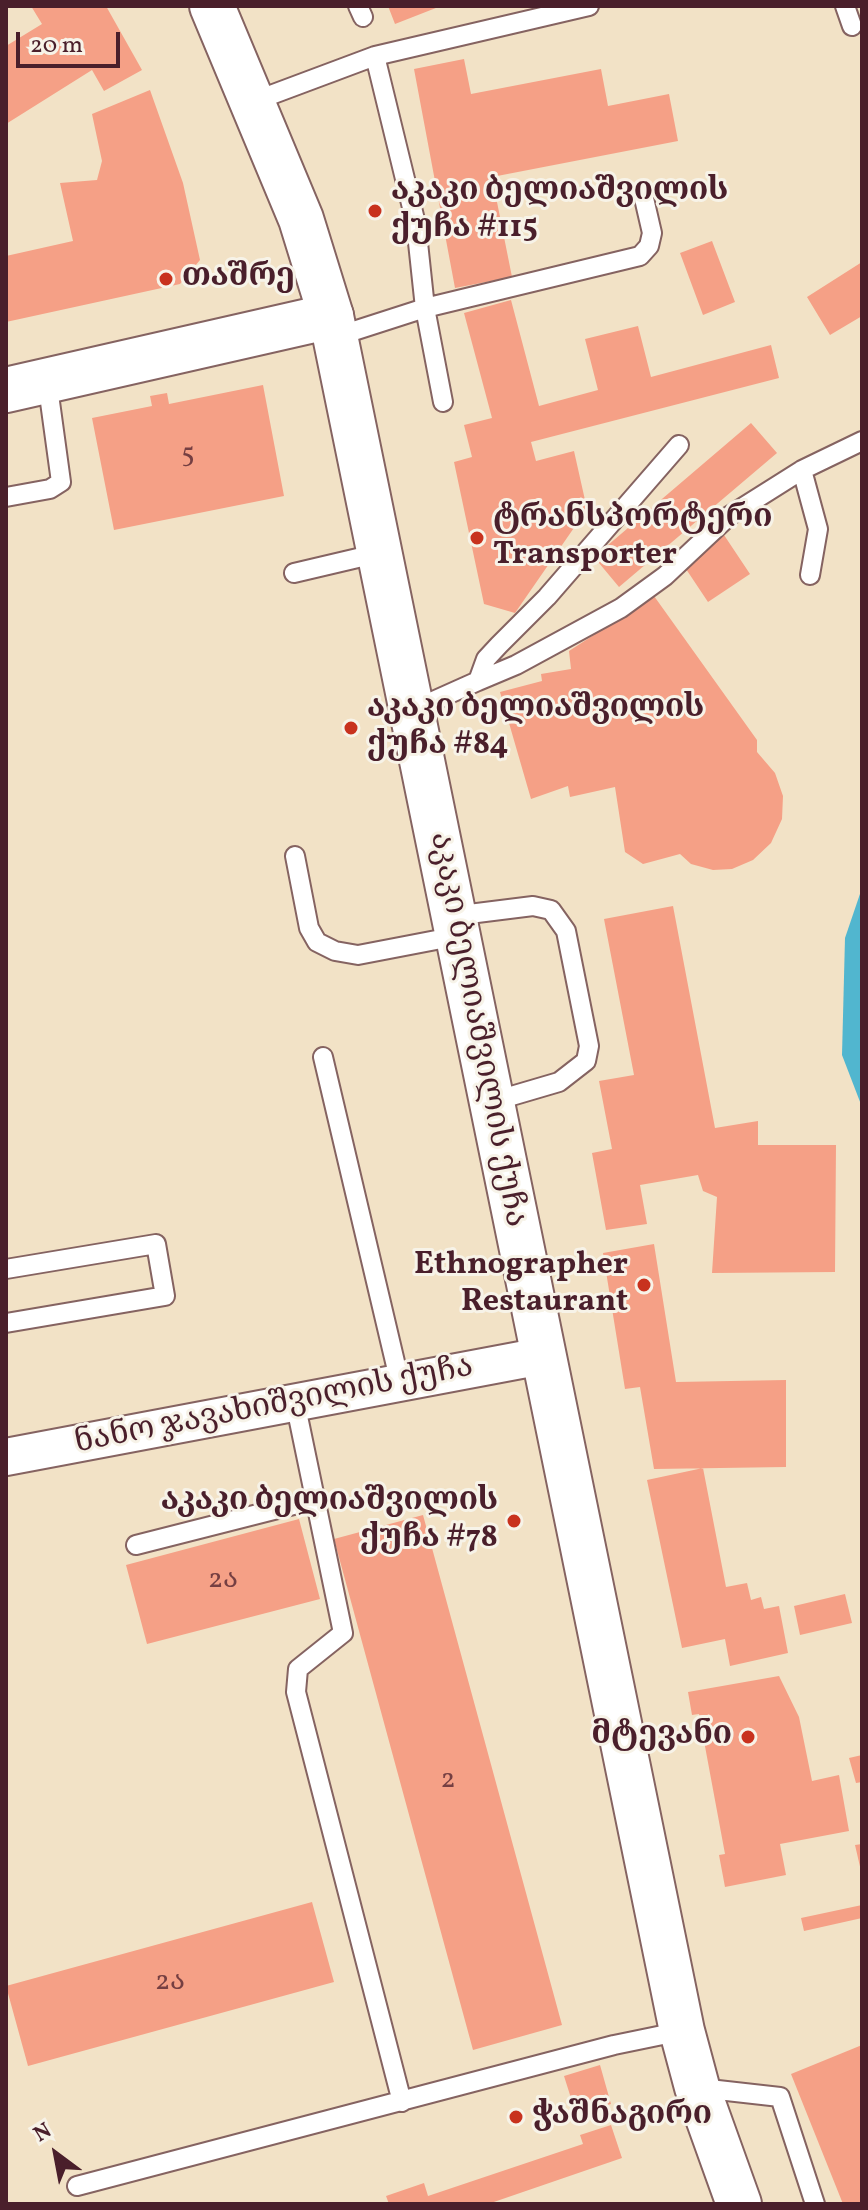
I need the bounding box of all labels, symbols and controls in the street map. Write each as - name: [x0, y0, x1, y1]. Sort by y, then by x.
- scale bar: [20, 16, 124, 66]
- text: 20 m: [30, 29, 83, 63]
- place label: აკაკი ბელიაშვილის ქუჩა #115: [391, 174, 728, 249]
- marker: აკაკი ბელიაშვილის ქუჩა #115: [366, 202, 384, 220]
- place label: თაშრე: [182, 260, 295, 298]
- marker: თაშრე: [157, 270, 175, 288]
- house number: 5: [181, 440, 195, 474]
- place label: ტრანსპორტერი Transporter: [493, 501, 772, 576]
- marker: ტრანსპორტერი Transporter: [468, 529, 486, 547]
- place label: აკაკი ბელიაშვილის ქუჩა #84: [367, 691, 704, 766]
- marker: აკაკი ბელიაშვილის ქუჩა #84: [342, 719, 360, 737]
- street label: აკაკი ბელიაშვილის ქუჩა: [419, 829, 533, 1231]
- place label: Ethnographer Restaurant: [414, 1248, 628, 1323]
- marker: Ethnographer Restaurant: [635, 1276, 653, 1294]
- street label: ნანო ჯავახიშვილის ქუჩა: [71, 1349, 477, 1465]
- place label: აკაკი ბელიაშვილის ქუჩა #78: [161, 1484, 498, 1559]
- marker: აკაკი ბელიაშვილის ქუჩა #78: [505, 1512, 523, 1530]
- house number: 2ა: [208, 1565, 238, 1599]
- place label: მტევანი: [592, 1718, 732, 1756]
- marker: მტევანი: [739, 1728, 757, 1746]
- house number: 2: [440, 1765, 456, 1799]
- house number: 2ა: [155, 1967, 185, 2001]
- place label: ჭაშნაგირი: [532, 2098, 712, 2136]
- marker: ჭაშნაგირი: [507, 2108, 525, 2126]
- north arrow: [16, 2114, 96, 2194]
- text: N: [28, 2116, 58, 2151]

